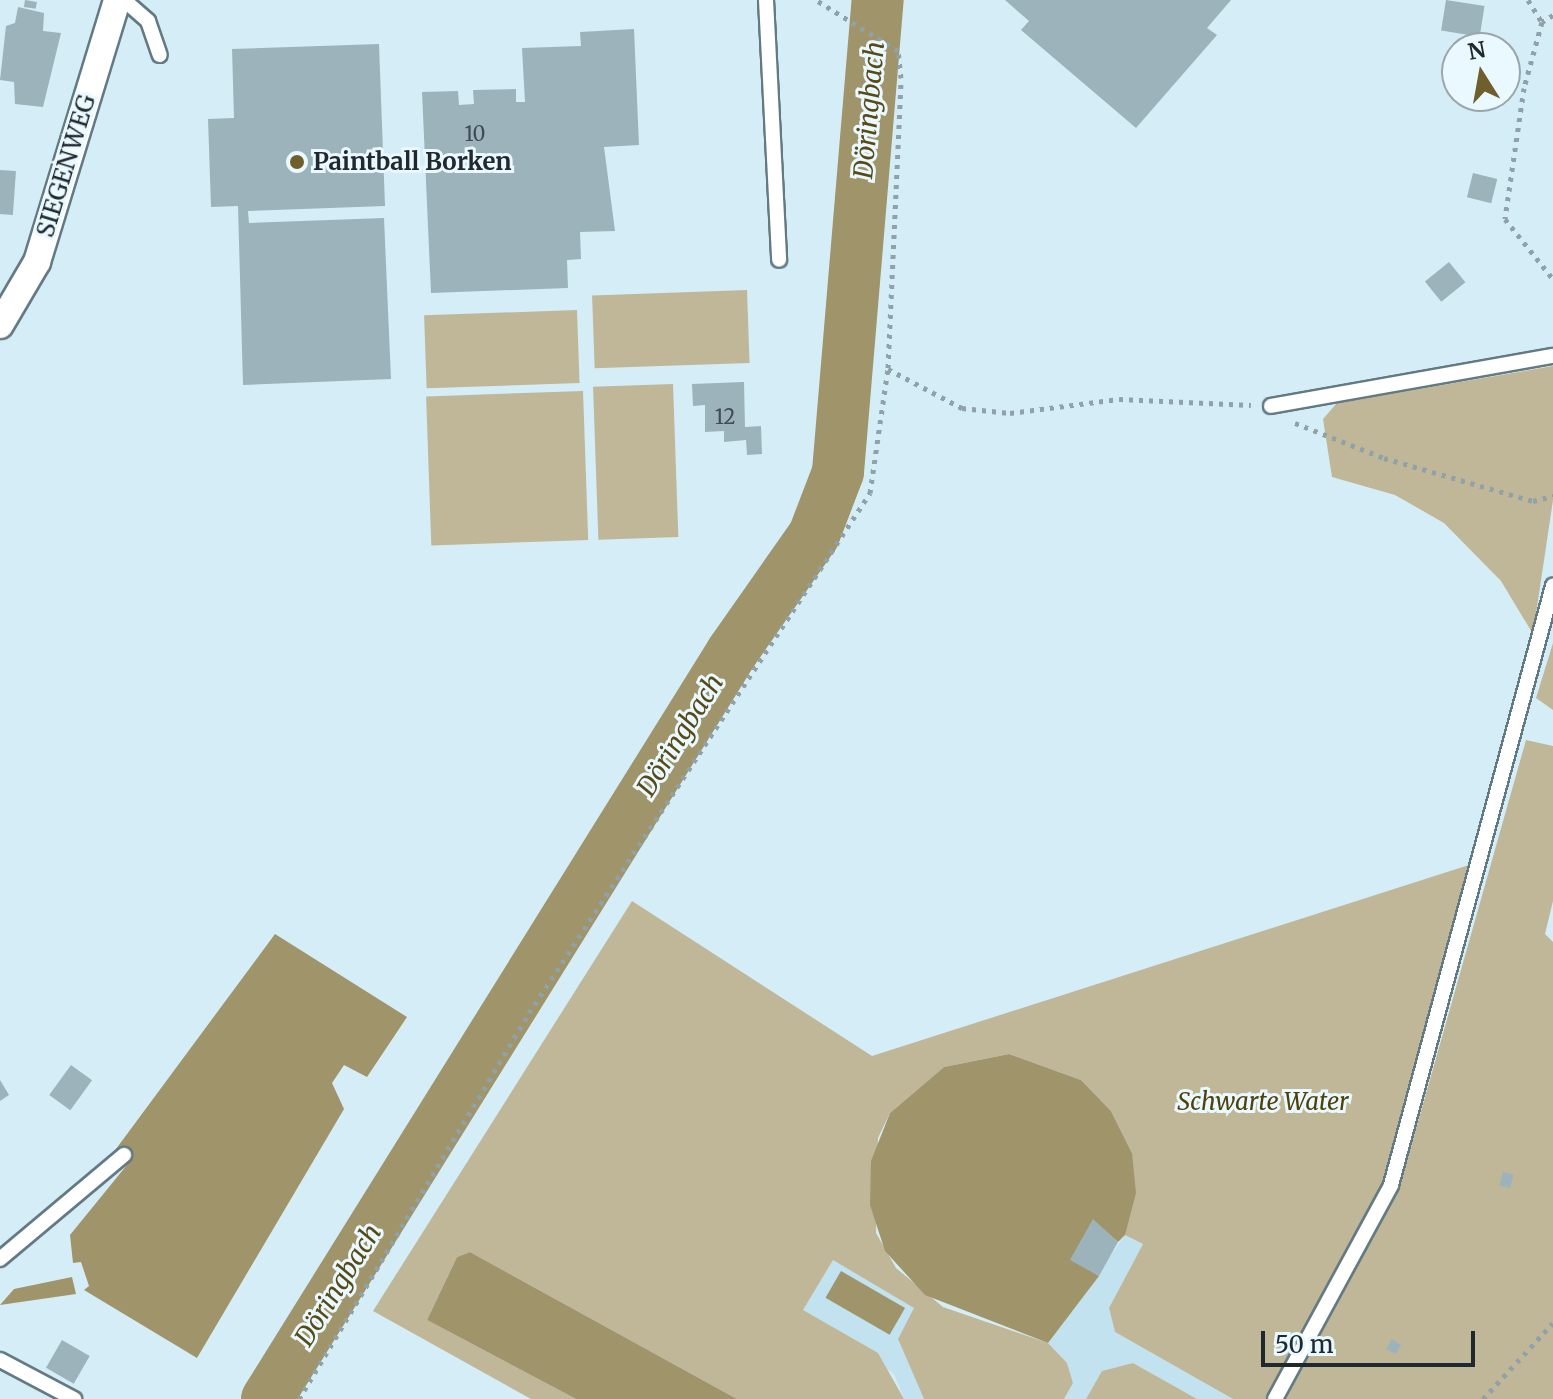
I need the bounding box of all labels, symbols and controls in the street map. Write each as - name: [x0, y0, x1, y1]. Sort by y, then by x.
- north arrow: [1441, 32, 1521, 112]
- text: N: [1466, 35, 1488, 66]
- water label: Döringbach: [847, 40, 891, 180]
- street label: SIEGENWEG: [31, 91, 101, 241]
- house number: 10: [464, 121, 486, 145]
- place label: Paintball Borken: [313, 148, 512, 176]
- marker: Paintball Borken: [288, 153, 306, 171]
- house number: 12: [715, 404, 735, 428]
- water label: Döringbach: [630, 668, 730, 802]
- park label: Schwarte Water: [1177, 1088, 1349, 1116]
- water label: Döringbach: [288, 1218, 388, 1352]
- scale bar: [1265, 1315, 1479, 1365]
- text: 50 m: [1275, 1329, 1334, 1360]

